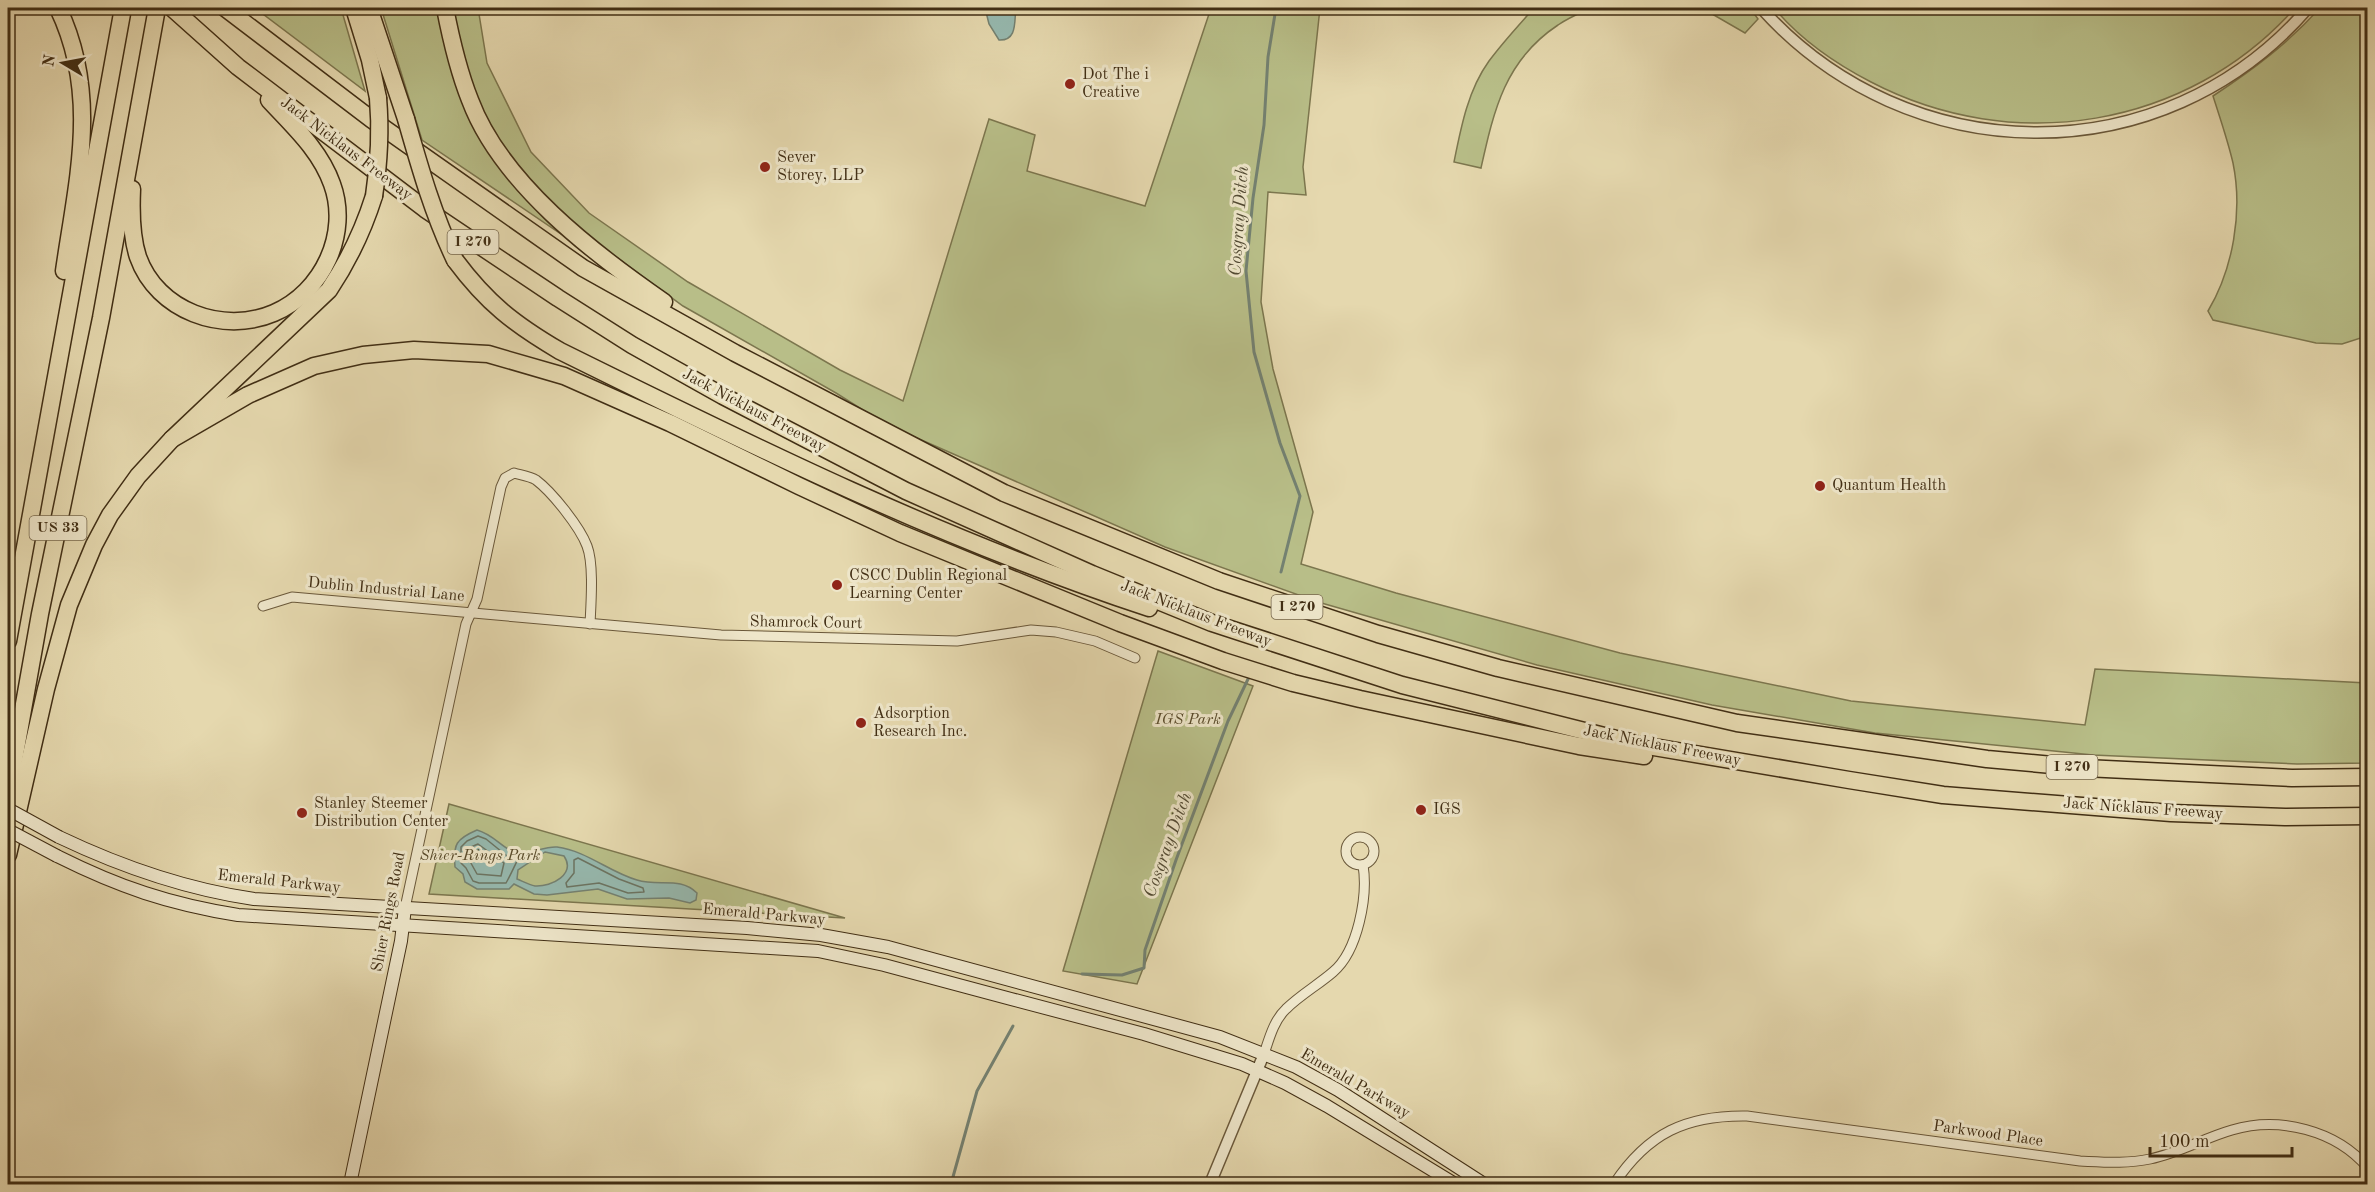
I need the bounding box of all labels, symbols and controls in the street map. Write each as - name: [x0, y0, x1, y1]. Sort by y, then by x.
- north arrow: [33, 33, 93, 93]
- text: N: [41, 53, 59, 68]
- place label: Dot The i Creative: [1082, 67, 1149, 101]
- marker: Dot The i Creative: [1063, 77, 1077, 91]
- street label: Jack Nicklaus Freeway: [277, 94, 415, 204]
- place label: Sever Storey, LLP: [777, 150, 864, 184]
- marker: Sever Storey, LLP: [758, 160, 772, 174]
- water label: Cosgray Ditch: [1226, 165, 1252, 277]
- road number: I 270: [448, 230, 498, 254]
- street label: Jack Nicklaus Freeway: [679, 366, 829, 456]
- place label: Quantum Health: [1832, 478, 1946, 494]
- marker: Quantum Health: [1813, 479, 1827, 493]
- road number: US 33: [29, 516, 86, 540]
- place label: CSCC Dublin Regional Learning Center: [849, 568, 1007, 602]
- street label: Dublin Industrial Lane: [307, 575, 465, 605]
- marker: CSCC Dublin Regional Learning Center: [830, 578, 844, 592]
- street label: Jack Nicklaus Freeway: [1118, 578, 1274, 650]
- road number: I 270: [1272, 595, 1322, 619]
- street label: Shamrock Court: [749, 614, 863, 632]
- place label: Adsorption Research Inc.: [873, 706, 967, 740]
- park label: IGS Park: [1154, 712, 1221, 728]
- marker: Adsorption Research Inc.: [854, 716, 868, 730]
- street label: Jack Nicklaus Freeway: [1582, 723, 1743, 769]
- road number: I 270: [2046, 755, 2098, 779]
- water label: Cosgray Ditch: [1141, 790, 1195, 900]
- street label: Jack Nicklaus Freeway: [2062, 795, 2224, 823]
- place label: Stanley Steemer Distribution Center: [314, 796, 449, 830]
- place label: IGS: [1433, 802, 1461, 818]
- marker: IGS: [1414, 803, 1428, 817]
- marker: Stanley Steemer Distribution Center: [295, 806, 309, 820]
- park label: Shier-Rings Park: [420, 848, 541, 864]
- street label: Shier Rings Road: [370, 851, 408, 973]
- street label: Emerald Parkway: [217, 868, 342, 896]
- street label: Emerald Parkway: [702, 902, 827, 928]
- street label: Emerald Parkway: [1297, 1046, 1413, 1122]
- street label: Parkwood Place: [1932, 1118, 2044, 1150]
- scale bar: [2150, 1120, 2292, 1158]
- text: 100 m: [2159, 1133, 2210, 1151]

